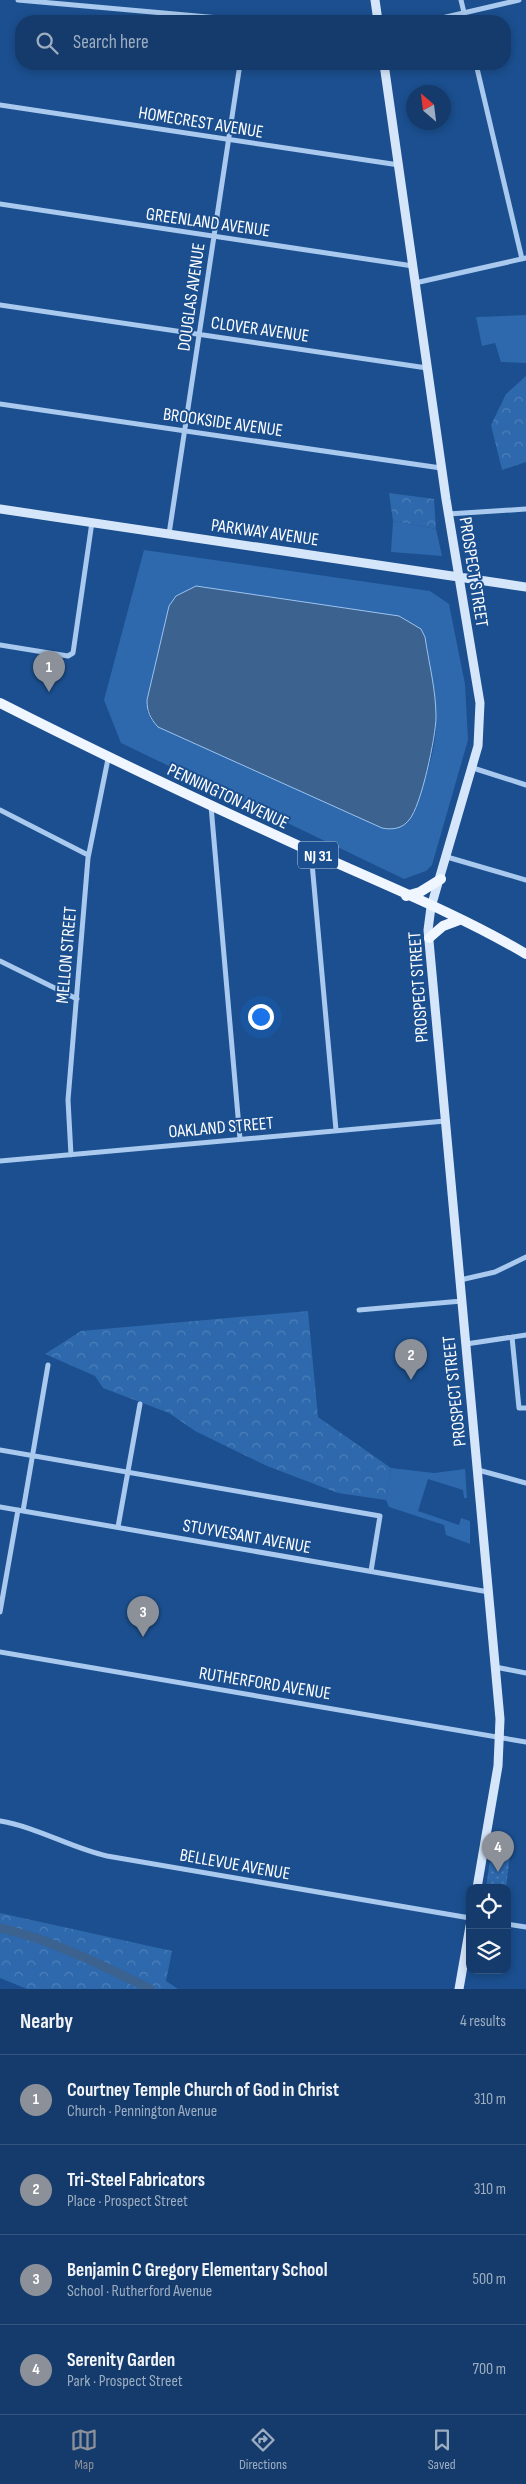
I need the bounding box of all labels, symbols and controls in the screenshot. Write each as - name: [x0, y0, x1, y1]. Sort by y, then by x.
- search box: [15, 15, 511, 70]
- icon: search: [33, 29, 61, 57]
- text: Search here: [73, 31, 149, 54]
- north arrow: [406, 85, 451, 130]
- street label: HOMECREST AVENUE: [137, 102, 265, 143]
- street label: GREENLAND AVENUE: [145, 203, 271, 242]
- street label: DOUGLAS AVENUE: [174, 242, 209, 352]
- street label: CLOVER AVENUE: [210, 312, 310, 347]
- street label: BROOKSIDE AVENUE: [162, 404, 284, 441]
- street label: PARKWAY AVENUE: [210, 515, 320, 550]
- street label: PROSPECT STREET: [454, 516, 493, 629]
- pin: 1: [33, 651, 65, 692]
- street label: PENNINGTON AVENUE: [164, 759, 292, 834]
- road number: NJ 31: [298, 842, 338, 868]
- street label: MELLON STREET: [52, 906, 81, 1004]
- street label: PROSPECT STREET: [404, 931, 433, 1043]
- your location: [248, 1004, 274, 1030]
- street label: OAKLAND STREET: [168, 1112, 274, 1143]
- street label: PROSPECT STREET: [438, 1335, 471, 1447]
- pin: 2: [395, 1339, 427, 1380]
- street label: STUYVESANT AVENUE: [181, 1515, 313, 1558]
- pin: 3: [127, 1596, 159, 1637]
- street label: RUTHERFORD AVENUE: [197, 1663, 332, 1704]
- pin: 4: [482, 1831, 514, 1872]
- street label: BELLEVUE AVENUE: [178, 1844, 292, 1885]
- map controls: [466, 1884, 511, 1974]
- button: locate: [466, 1884, 511, 1929]
- button: layers: [466, 1929, 511, 1974]
- text: Nearby: [20, 2009, 73, 2034]
- text: 4 results: [460, 2012, 506, 2031]
- text: Courtney Temple Church of God in Christ: [67, 2079, 339, 2102]
- text: 1: [33, 2090, 39, 2109]
- text: 310 m: [474, 2090, 506, 2109]
- text: Church · Pennington Avenue: [67, 2102, 217, 2121]
- text: Tri-Steel Fabricators: [67, 2169, 205, 2192]
- text: 2: [32, 2180, 40, 2199]
- text: 310 m: [474, 2180, 506, 2199]
- text: Place · Prospect Street: [67, 2192, 188, 2211]
- text: Benjamin C Gregory Elementary School: [67, 2259, 328, 2282]
- text: 3: [32, 2270, 40, 2289]
- text: 500 m: [472, 2270, 506, 2289]
- text: School · Rutherford Avenue: [67, 2282, 212, 2301]
- text: Serenity Garden: [67, 2349, 175, 2372]
- text: 4: [32, 2360, 40, 2379]
- text: 700 m: [473, 2360, 506, 2379]
- text: Park · Prospect Street: [67, 2372, 183, 2391]
- tab: Map: [70, 2426, 98, 2473]
- tab: Directions: [239, 2426, 287, 2473]
- tab: Saved: [428, 2426, 456, 2473]

